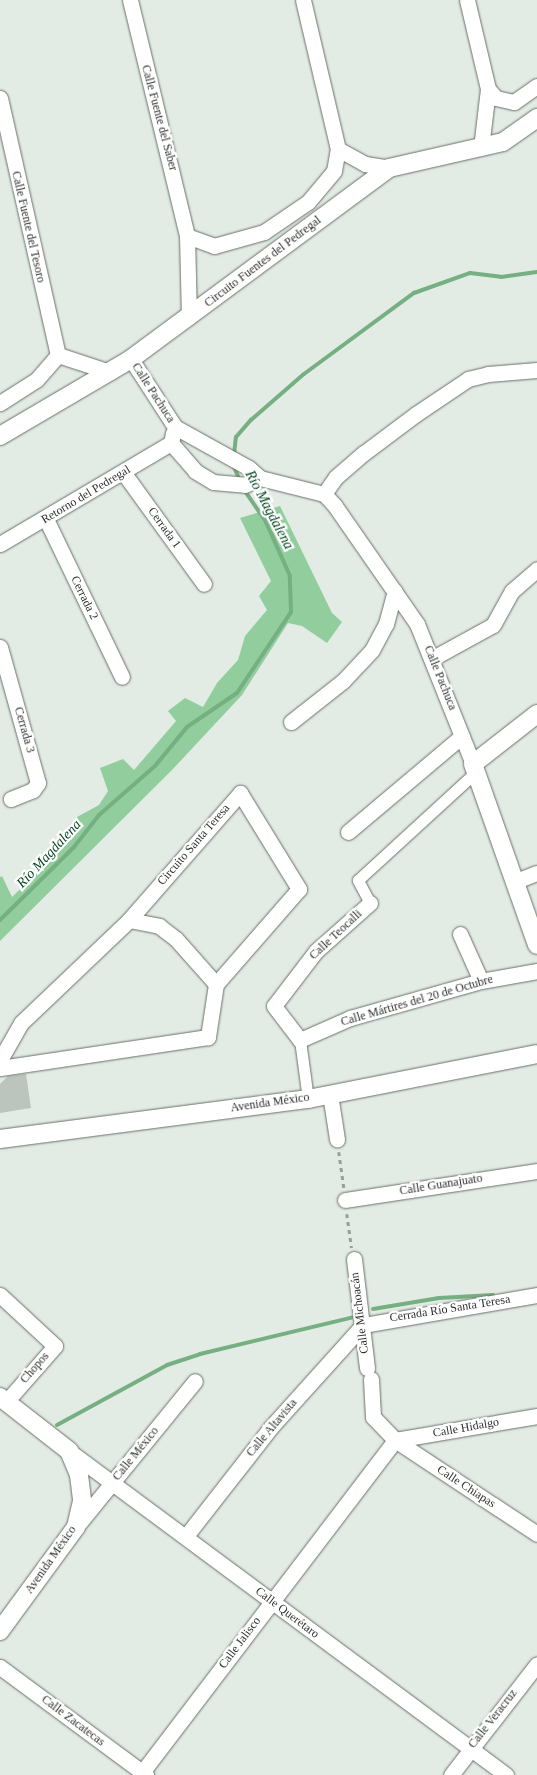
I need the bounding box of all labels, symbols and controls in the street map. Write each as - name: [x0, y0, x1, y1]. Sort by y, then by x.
- street label: Calle Fuente del Saber: [138, 64, 180, 172]
- street label: Calle Fuente del Tesoro: [8, 170, 48, 284]
- street label: Circuito Fuentes del Pedregal: [202, 213, 324, 311]
- street label: Calle Pachuca: [128, 360, 178, 426]
- street label: Retorno del Pedregal: [39, 463, 133, 527]
- water label: Río Magdalena: [241, 468, 297, 552]
- street label: Cerrada 1: [144, 505, 184, 551]
- street label: Cerrada 2: [67, 574, 101, 622]
- street label: Calle Pachuca: [421, 644, 459, 712]
- street label: Cerrada 3: [11, 705, 37, 755]
- street label: Circuito Santa Teresa: [155, 801, 233, 889]
- water label: Río Magdalena: [13, 817, 85, 891]
- street label: Calle Teocalli: [307, 907, 365, 963]
- street label: Calle Mártires del 20 de Octubre: [339, 972, 495, 1030]
- street label: Avenida México: [230, 1090, 310, 1116]
- street label: Calle Guanajuato: [399, 1171, 483, 1199]
- street label: Calle Michoacán: [348, 1272, 372, 1354]
- street label: Cerrada Río Santa Teresa: [389, 1292, 511, 1326]
- street label: Chopos: [18, 1349, 52, 1387]
- street label: Calle Altavista: [243, 1396, 301, 1460]
- street label: Calle Hidalgo: [432, 1415, 500, 1441]
- street label: Calle México: [110, 1424, 162, 1484]
- street label: Calle Chiapas: [434, 1463, 498, 1511]
- street label: Avenida México: [22, 1523, 80, 1597]
- street label: Calle Querétaro: [252, 1584, 322, 1642]
- street label: Calle Jalisco: [216, 1614, 264, 1672]
- street label: Calle Veracruz: [465, 1687, 521, 1751]
- street label: Calle Zacatecas: [38, 1692, 108, 1750]

